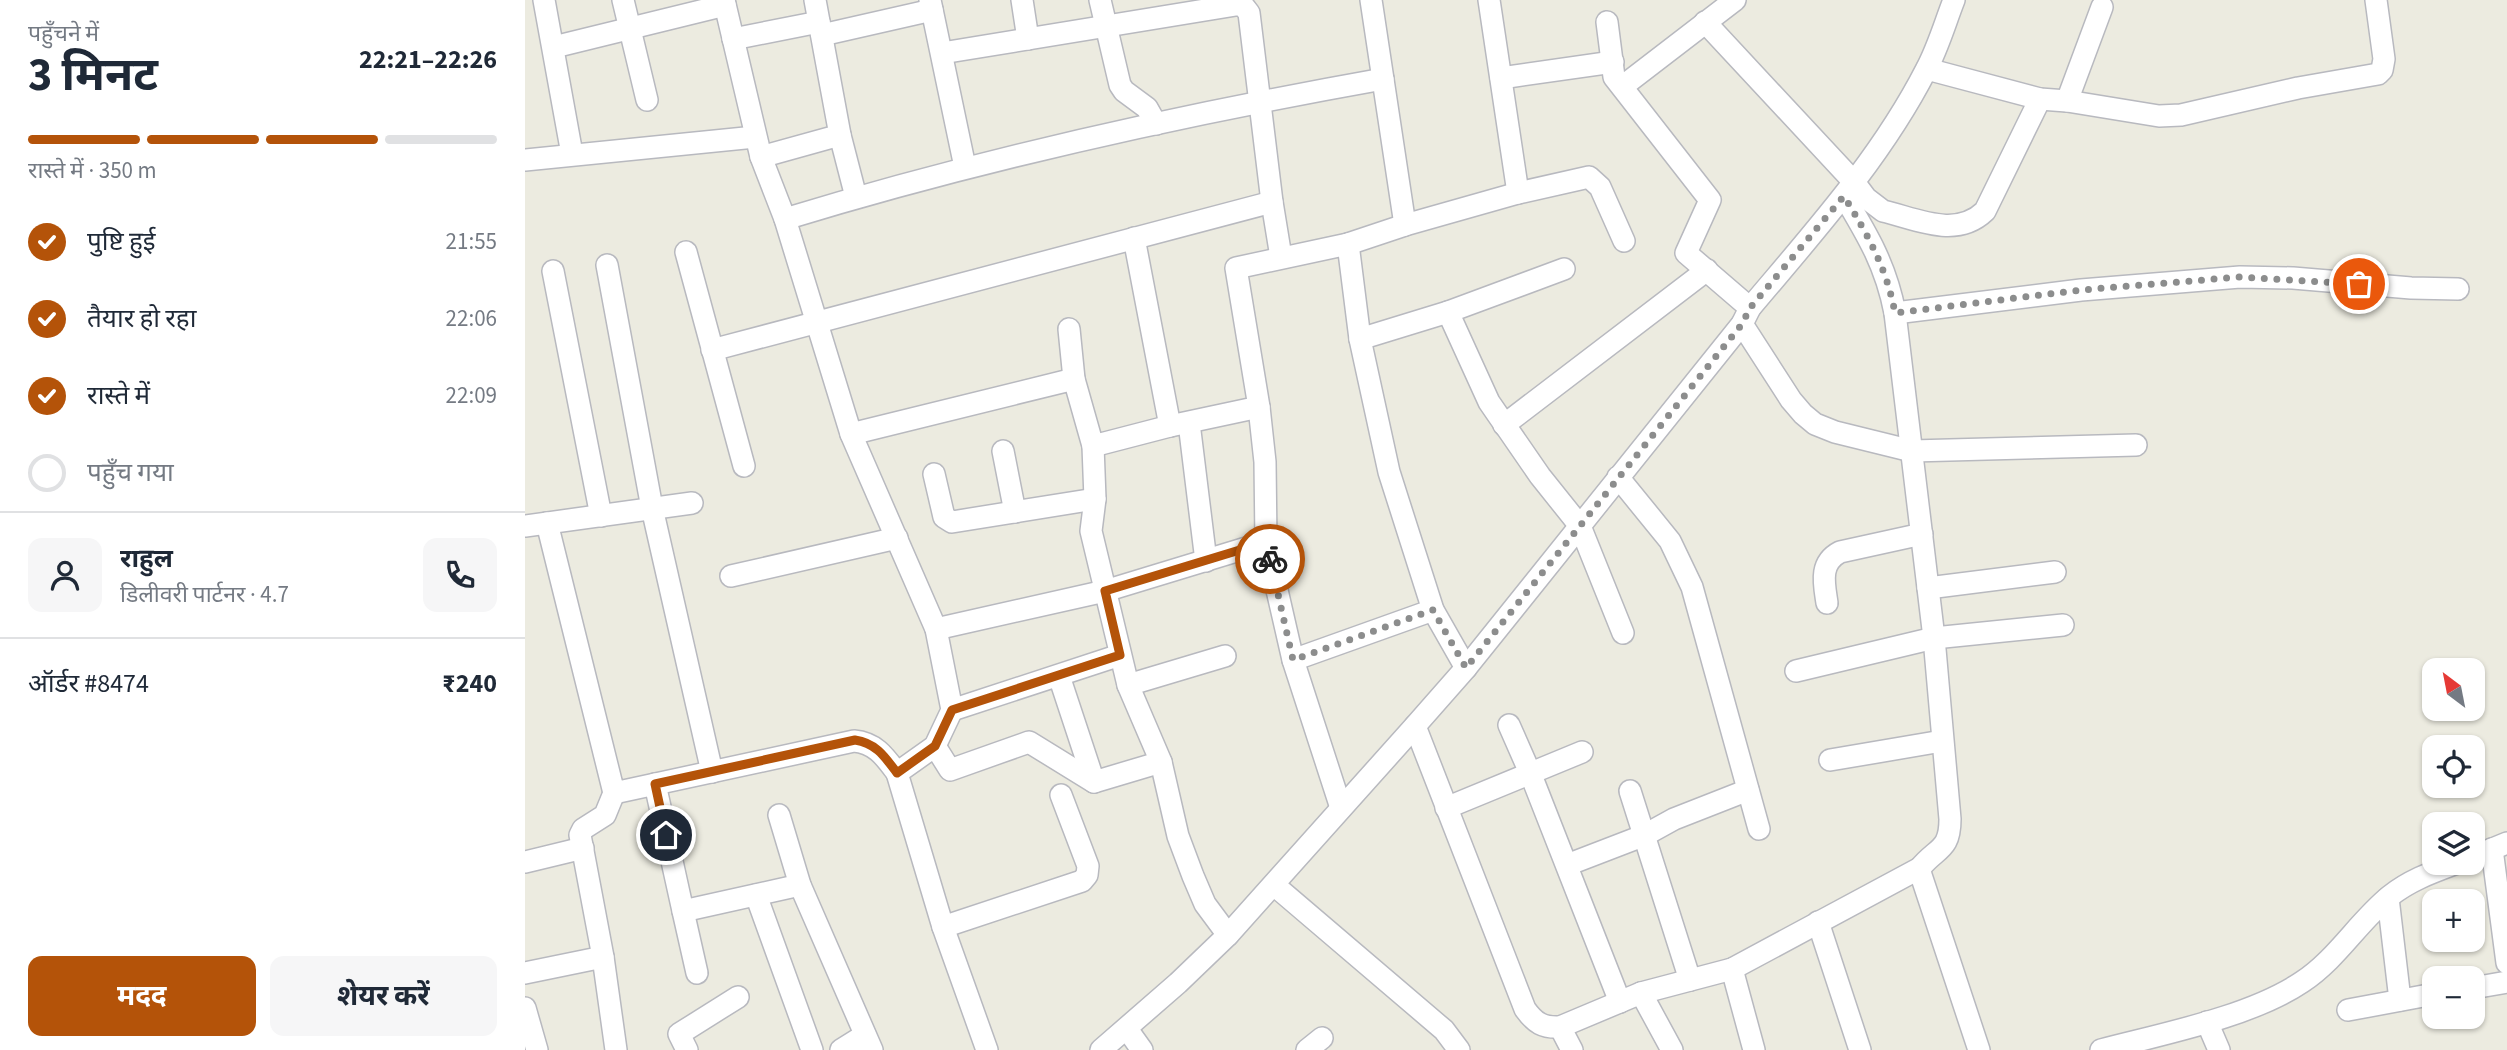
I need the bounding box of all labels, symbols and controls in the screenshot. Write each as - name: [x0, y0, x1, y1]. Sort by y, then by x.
- text: पहुँचने में: [28, 17, 99, 50]
- text: 22:21–22:26: [359, 41, 497, 78]
- text: 3 मिनट: [28, 43, 158, 108]
- text: रास्ते में · 350 m: [28, 154, 157, 187]
- icon: check: [28, 223, 66, 261]
- text: पुष्टि हुई: [87, 223, 155, 260]
- text: 21:55: [446, 225, 497, 258]
- pin: [2329, 254, 2389, 314]
- icon: bag: [2340, 265, 2378, 303]
- icon: check: [28, 300, 66, 338]
- text: तैयार हो रहा: [87, 300, 196, 337]
- text: 22:06: [446, 302, 497, 335]
- icon: check: [28, 377, 66, 415]
- text: रास्ते में: [87, 377, 150, 414]
- text: 22:09: [446, 379, 497, 412]
- text: पहुँच गया: [87, 454, 174, 491]
- courier: [1235, 524, 1305, 594]
- button: person: [28, 538, 102, 612]
- button: phone: [423, 538, 497, 612]
- text: राहुल: [120, 540, 173, 577]
- icon: bike: [1251, 540, 1289, 578]
- text: डिलीवरी पार्टनर · 4.7: [120, 578, 289, 611]
- north arrow: [2422, 658, 2485, 721]
- map controls: [2422, 658, 2485, 1029]
- text: ऑर्डर #8474: [28, 665, 149, 702]
- text: ₹240: [442, 665, 497, 702]
- button: locate: [2422, 735, 2485, 798]
- pin: [636, 805, 696, 865]
- button: layers: [2422, 812, 2485, 875]
- icon: home: [647, 816, 685, 854]
- button: +: [2422, 889, 2485, 952]
- button: मदद: [28, 956, 256, 1036]
- button: शेयर करें: [270, 956, 497, 1036]
- button: −: [2422, 966, 2485, 1029]

